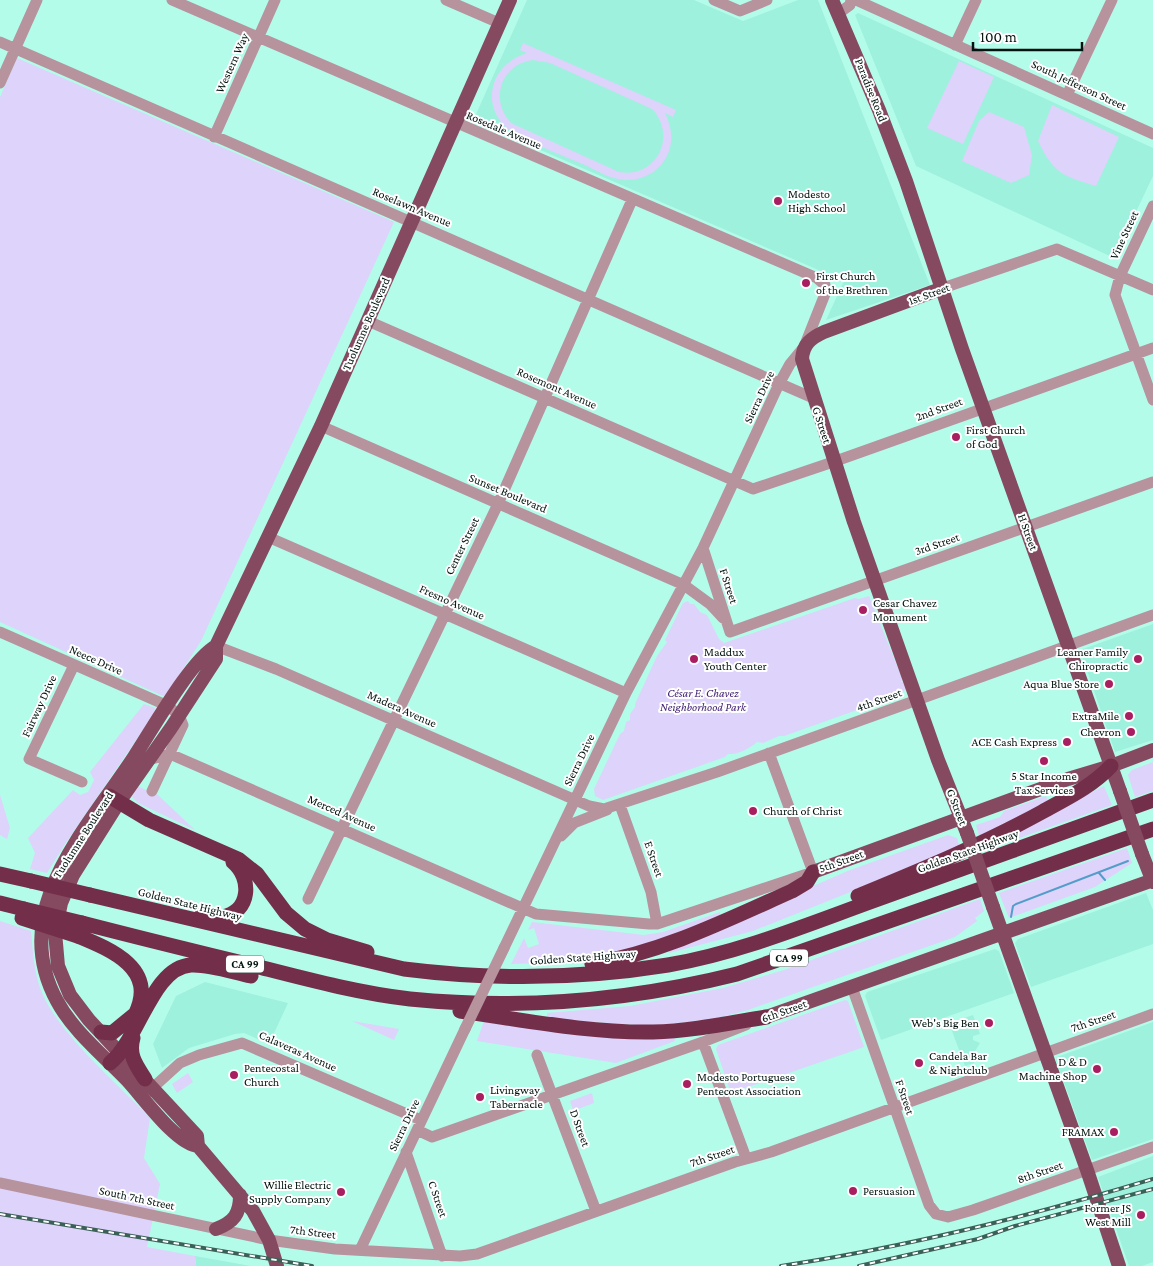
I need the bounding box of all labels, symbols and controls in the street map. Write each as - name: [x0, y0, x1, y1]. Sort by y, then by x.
- scale bar: [973, 20, 1082, 52]
- text: 100 m: [980, 29, 1017, 45]
- street label: Western Way: [213, 30, 252, 95]
- street label: Paradise Road: [852, 56, 890, 124]
- street label: South Jefferson Street: [1029, 57, 1130, 114]
- street label: Rosedale Avenue: [464, 108, 544, 152]
- street label: Roselawn Avenue: [371, 184, 453, 230]
- place label: Modesto High School: [788, 187, 846, 215]
- marker: Modesto High School: [772, 195, 784, 207]
- street label: Vine Street: [1107, 208, 1142, 261]
- place label: First Church of the Brethren: [816, 269, 888, 297]
- street label: Tuolumne Boulevard: [339, 275, 393, 373]
- marker: First Church of the Brethren: [800, 277, 812, 289]
- street label: 1st Street: [906, 280, 953, 308]
- street label: Rosemont Avenue: [515, 364, 599, 412]
- street label: Sierra Drive: [741, 369, 777, 425]
- street label: 2nd Street: [914, 394, 965, 424]
- street label: G Street: [809, 405, 835, 446]
- place label: First Church of God: [966, 423, 1026, 451]
- marker: First Church of God: [950, 431, 962, 443]
- street label: Sunset Boulevard: [467, 470, 550, 516]
- street label: H Street: [1015, 512, 1041, 553]
- street label: Center Street: [442, 514, 482, 577]
- street label: 3rd Street: [913, 529, 962, 558]
- street label: F Street: [717, 567, 742, 606]
- street label: Fresno Avenue: [417, 581, 487, 623]
- place label: Cesar Chavez Monument: [873, 596, 937, 624]
- marker: Cesar Chavez Monument: [857, 604, 869, 616]
- street label: Neece Drive: [67, 642, 125, 678]
- place label: Maddux Youth Center: [704, 645, 767, 673]
- place label: Leamer Family Chiropractic: [1057, 645, 1128, 673]
- marker: Maddux Youth Center: [688, 653, 700, 665]
- marker: Leamer Family Chiropractic: [1132, 653, 1144, 665]
- street label: Fairway Drive: [19, 673, 59, 739]
- place label: Aqua Blue Store: [1024, 677, 1099, 691]
- marker: Aqua Blue Store: [1103, 678, 1115, 690]
- street label: 4th Street: [855, 685, 904, 715]
- park label: César E. Chavez Neighborhood Park: [660, 686, 747, 714]
- street label: Madera Avenue: [365, 687, 439, 731]
- place label: ExtraMile: [1072, 709, 1119, 723]
- marker: ExtraMile: [1123, 710, 1135, 722]
- place label: Chevron: [1080, 725, 1122, 739]
- marker: Chevron: [1125, 726, 1137, 738]
- street label: Sierra Drive: [560, 732, 598, 788]
- place label: ACE Cash Express: [971, 735, 1057, 749]
- marker: ACE Cash Express: [1061, 736, 1073, 748]
- marker: 5 Star Income Tax Services: [1038, 755, 1050, 767]
- place label: 5 Star Income Tax Services: [1011, 769, 1077, 797]
- street label: G Street: [944, 787, 971, 828]
- street label: Tuolumne Boulevard: [50, 788, 117, 881]
- street label: Merced Avenue: [306, 792, 378, 834]
- place label: Church of Christ: [763, 804, 843, 818]
- marker: Church of Christ: [747, 805, 759, 817]
- street label: Golden State Highway: [916, 826, 1021, 876]
- street label: E Street: [641, 839, 667, 880]
- street label: 5th Street: [817, 846, 866, 876]
- street label: Golden State Highway: [137, 884, 244, 924]
- street label: Golden State Highway: [529, 946, 637, 968]
- road number: CA 99: [770, 950, 808, 966]
- road number: CA 99: [226, 956, 264, 972]
- street label: 6th Street: [760, 996, 809, 1026]
- street label: 7th Street: [1069, 1007, 1118, 1035]
- place label: Web's Big Ben: [911, 1016, 980, 1030]
- marker: Web's Big Ben: [983, 1017, 995, 1029]
- street label: Calaveras Avenue: [257, 1028, 339, 1074]
- place label: Candela Bar & Nightclub: [929, 1049, 988, 1077]
- place label: D & D Machine Shop: [1019, 1055, 1087, 1083]
- marker: Candela Bar & Nightclub: [913, 1057, 925, 1069]
- place label: Pentecostal Church: [244, 1061, 299, 1089]
- marker: D & D Machine Shop: [1091, 1063, 1103, 1075]
- marker: Pentecostal Church: [228, 1069, 240, 1081]
- place label: Modesto Portuguese Pentecost Association: [697, 1070, 801, 1098]
- marker: Modesto Portuguese Pentecost Association: [681, 1078, 693, 1090]
- street label: F Street: [892, 1078, 918, 1117]
- place label: Livingway Tabernacle: [490, 1083, 543, 1111]
- marker: Livingway Tabernacle: [474, 1091, 486, 1103]
- street label: Sierra Drive: [385, 1097, 423, 1153]
- street label: D Street: [567, 1108, 593, 1149]
- place label: FRAMAX: [1062, 1125, 1104, 1139]
- marker: FRAMAX: [1108, 1126, 1120, 1138]
- street label: 7th Street: [688, 1142, 737, 1170]
- street label: 8th Street: [1015, 1157, 1066, 1186]
- place label: Willie Electric Supply Company: [249, 1178, 331, 1206]
- street label: C Street: [425, 1179, 451, 1220]
- street label: South 7th Street: [98, 1183, 177, 1213]
- place label: Persuasion: [863, 1184, 916, 1198]
- marker: Persuasion: [847, 1185, 859, 1197]
- marker: Willie Electric Supply Company: [335, 1186, 347, 1198]
- place label: Former JS West Mill: [1084, 1201, 1131, 1229]
- marker: Former JS West Mill: [1135, 1209, 1147, 1221]
- street label: 7th Street: [289, 1222, 338, 1242]

